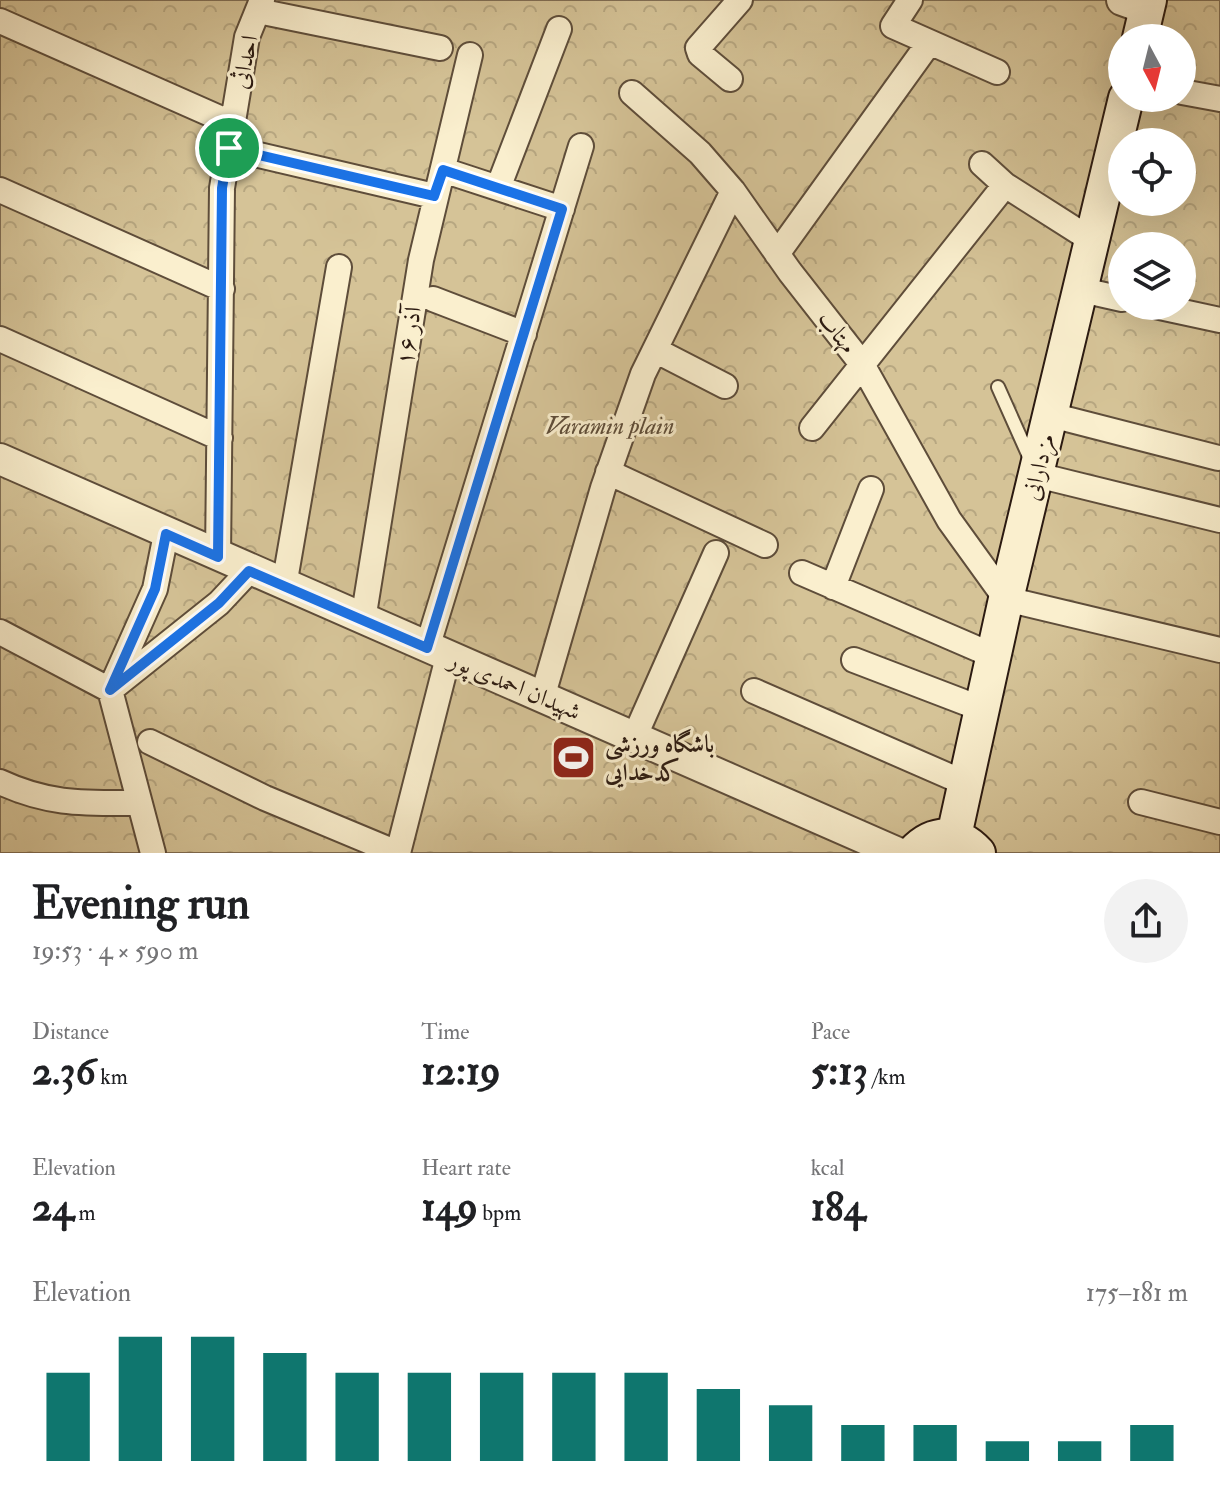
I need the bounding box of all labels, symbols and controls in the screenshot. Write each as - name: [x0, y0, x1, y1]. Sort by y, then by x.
- north arrow: [1108, 24, 1196, 112]
- map controls: [1108, 24, 1196, 320]
- street label: احداثی: [224, 32, 266, 92]
- pin: [195, 114, 263, 182]
- icon: arrive: [207, 126, 251, 170]
- button: locate: [1108, 128, 1196, 216]
- button: layers: [1108, 232, 1196, 320]
- street label: ۱۶ آذر: [389, 302, 429, 367]
- street label: مهتاب: [811, 304, 863, 360]
- park label: Varamin plain: [546, 411, 674, 442]
- street label: مزدارانی: [1016, 430, 1063, 504]
- street label: شهیدان احمدی پور: [442, 644, 586, 729]
- place label: باشگاه ورزشی کدخدایی: [604, 728, 714, 788]
- sports icon: باشگاه ورزشی کدخدایی: [550, 734, 598, 782]
- text: Evening run: [32, 877, 250, 932]
- button: share: [1104, 879, 1188, 963]
- text: 19:53 · 4 × 590 m: [32, 935, 199, 967]
- text: Distance: [32, 1018, 109, 1046]
- text: Time: [421, 1018, 469, 1046]
- text: Pace: [811, 1018, 850, 1046]
- text: 2.36: [32, 1046, 96, 1097]
- text: 12:19: [421, 1046, 500, 1097]
- text: 5:13: [811, 1046, 868, 1097]
- text: km: [96, 1063, 128, 1091]
- text: /km: [868, 1063, 906, 1091]
- text: Elevation: [32, 1154, 116, 1182]
- text: Heart rate: [421, 1154, 511, 1182]
- text: kcal: [811, 1154, 844, 1182]
- text: 24: [32, 1182, 74, 1233]
- text: 149: [421, 1182, 478, 1233]
- text: 184: [811, 1182, 865, 1233]
- text: m: [74, 1199, 96, 1227]
- text: bpm: [478, 1199, 521, 1227]
- text: Elevation: [32, 1277, 131, 1309]
- text: 175–181 m: [1086, 1277, 1188, 1309]

